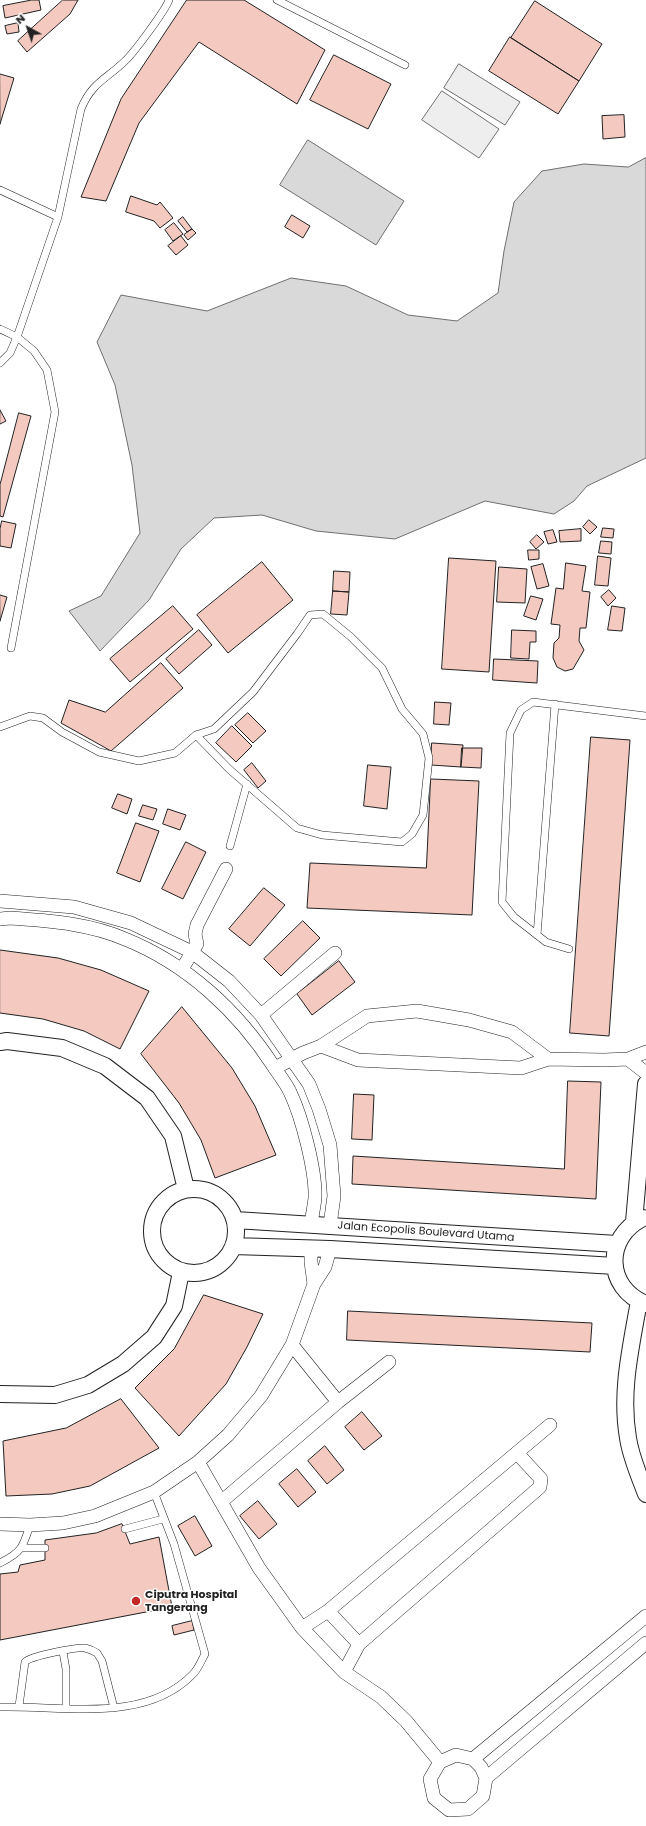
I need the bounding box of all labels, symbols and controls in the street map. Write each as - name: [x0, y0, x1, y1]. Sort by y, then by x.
- north arrow: [8, 8, 48, 48]
- text: N: [12, 10, 29, 28]
- street label: Jalan Ecopolis Boulevard Utama: [337, 1219, 515, 1245]
- place label: Ciputra Hospital Tangerang: [145, 1588, 238, 1614]
- marker: Ciputra Hospital Tangerang: [130, 1595, 142, 1607]

